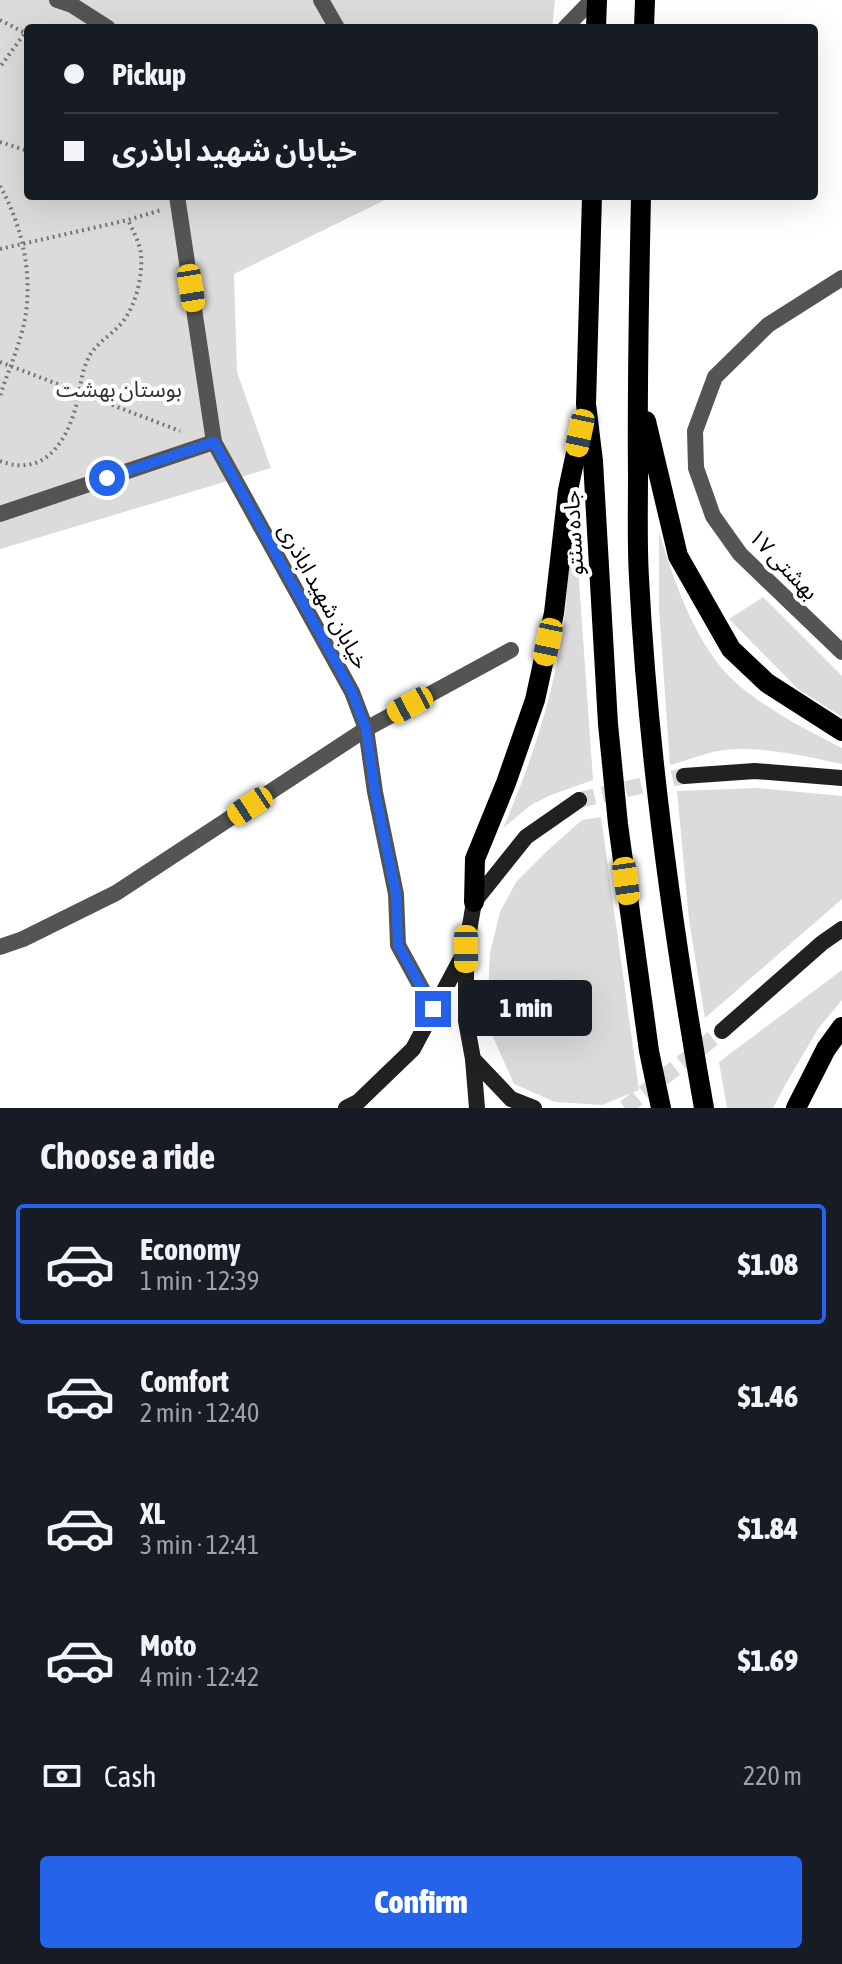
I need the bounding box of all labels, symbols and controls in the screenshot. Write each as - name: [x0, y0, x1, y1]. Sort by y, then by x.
- text: Pickup: [112, 57, 186, 91]
- text: خیابان شهید اباذری: [112, 133, 357, 167]
- car: [175, 262, 207, 314]
- park label: بوستان بهشت: [56, 376, 182, 402]
- car: [563, 407, 597, 459]
- route start: [89, 460, 125, 496]
- street label: جاده سنتو: [558, 490, 588, 576]
- street label: خیابان شهید اباذری: [272, 519, 375, 674]
- street label: بهشتی ۱۷: [744, 523, 824, 605]
- car: [531, 616, 565, 668]
- car: [383, 683, 437, 727]
- car: [223, 783, 277, 829]
- car: [611, 856, 641, 906]
- car: [454, 925, 478, 973]
- callout: 1 min: [461, 981, 593, 1037]
- route end: [415, 991, 451, 1027]
- text: 1 min: [499, 993, 553, 1023]
- text: Choose a ride: [40, 1135, 215, 1177]
- icon: car: [44, 1228, 116, 1300]
- text: Economy: [140, 1232, 241, 1266]
- text: $1.08: [738, 1247, 798, 1281]
- text: 1 min · 12:39: [140, 1266, 259, 1296]
- icon: car: [44, 1360, 116, 1432]
- text: Comfort: [140, 1364, 229, 1398]
- text: $1.46: [738, 1379, 798, 1413]
- text: 2 min · 12:40: [140, 1398, 259, 1428]
- icon: car: [44, 1492, 116, 1564]
- text: XL: [140, 1496, 165, 1530]
- text: $1.84: [738, 1511, 798, 1545]
- text: 3 min · 12:41: [140, 1530, 259, 1560]
- icon: car: [44, 1624, 116, 1696]
- text: Moto: [140, 1628, 197, 1662]
- text: $1.69: [738, 1643, 798, 1677]
- text: 4 min · 12:42: [140, 1662, 259, 1692]
- icon: cash: [40, 1754, 84, 1798]
- text: Cash: [104, 1759, 157, 1793]
- text: 220 m: [743, 1761, 802, 1791]
- button: Confirm: [40, 1856, 802, 1948]

